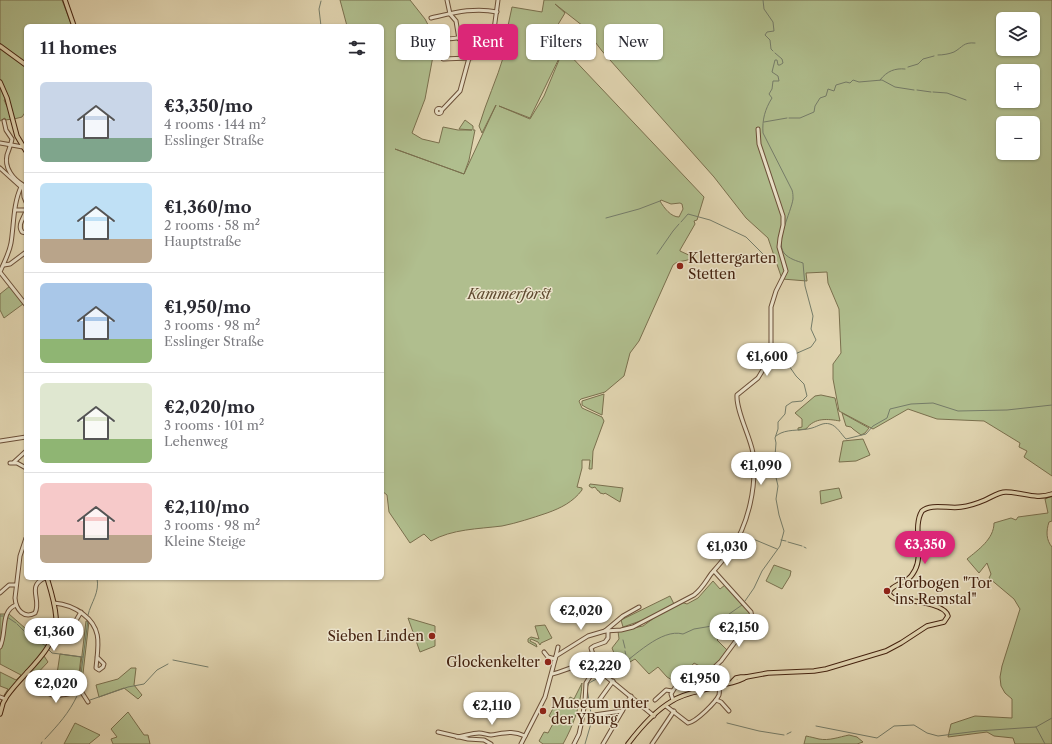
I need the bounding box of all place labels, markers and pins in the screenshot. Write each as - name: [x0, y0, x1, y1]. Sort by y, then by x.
- place label: Klettergarten Stetten: [688, 249, 777, 283]
- marker: Klettergarten Stetten: [675, 261, 685, 271]
- pin: €1,600: [734, 343, 800, 377]
- pin: €1,090: [728, 452, 794, 486]
- pin: €3,350: [892, 531, 958, 565]
- pin: €1,030: [694, 533, 760, 567]
- place label: Torbogen "Tor ins Remstal": [895, 574, 992, 608]
- marker: Torbogen "Tor ins Remstal": [882, 586, 892, 596]
- pin: €2,020: [548, 597, 614, 631]
- pin: €2,150: [706, 614, 772, 648]
- pin: €1,360: [21, 618, 87, 652]
- place label: Sieben Linden: [327, 627, 424, 645]
- marker: Sieben Linden: [427, 631, 437, 641]
- pin: €2,220: [567, 652, 633, 686]
- place label: Glockenkelter: [446, 653, 540, 671]
- marker: Glockenkelter: [543, 657, 553, 667]
- pin: €1,950: [667, 665, 733, 699]
- pin: €2,020: [23, 670, 89, 704]
- pin: €2,110: [459, 692, 525, 726]
- place label: Museum unter der YBurg: [551, 694, 649, 728]
- marker: Museum unter der YBurg: [538, 706, 548, 716]

